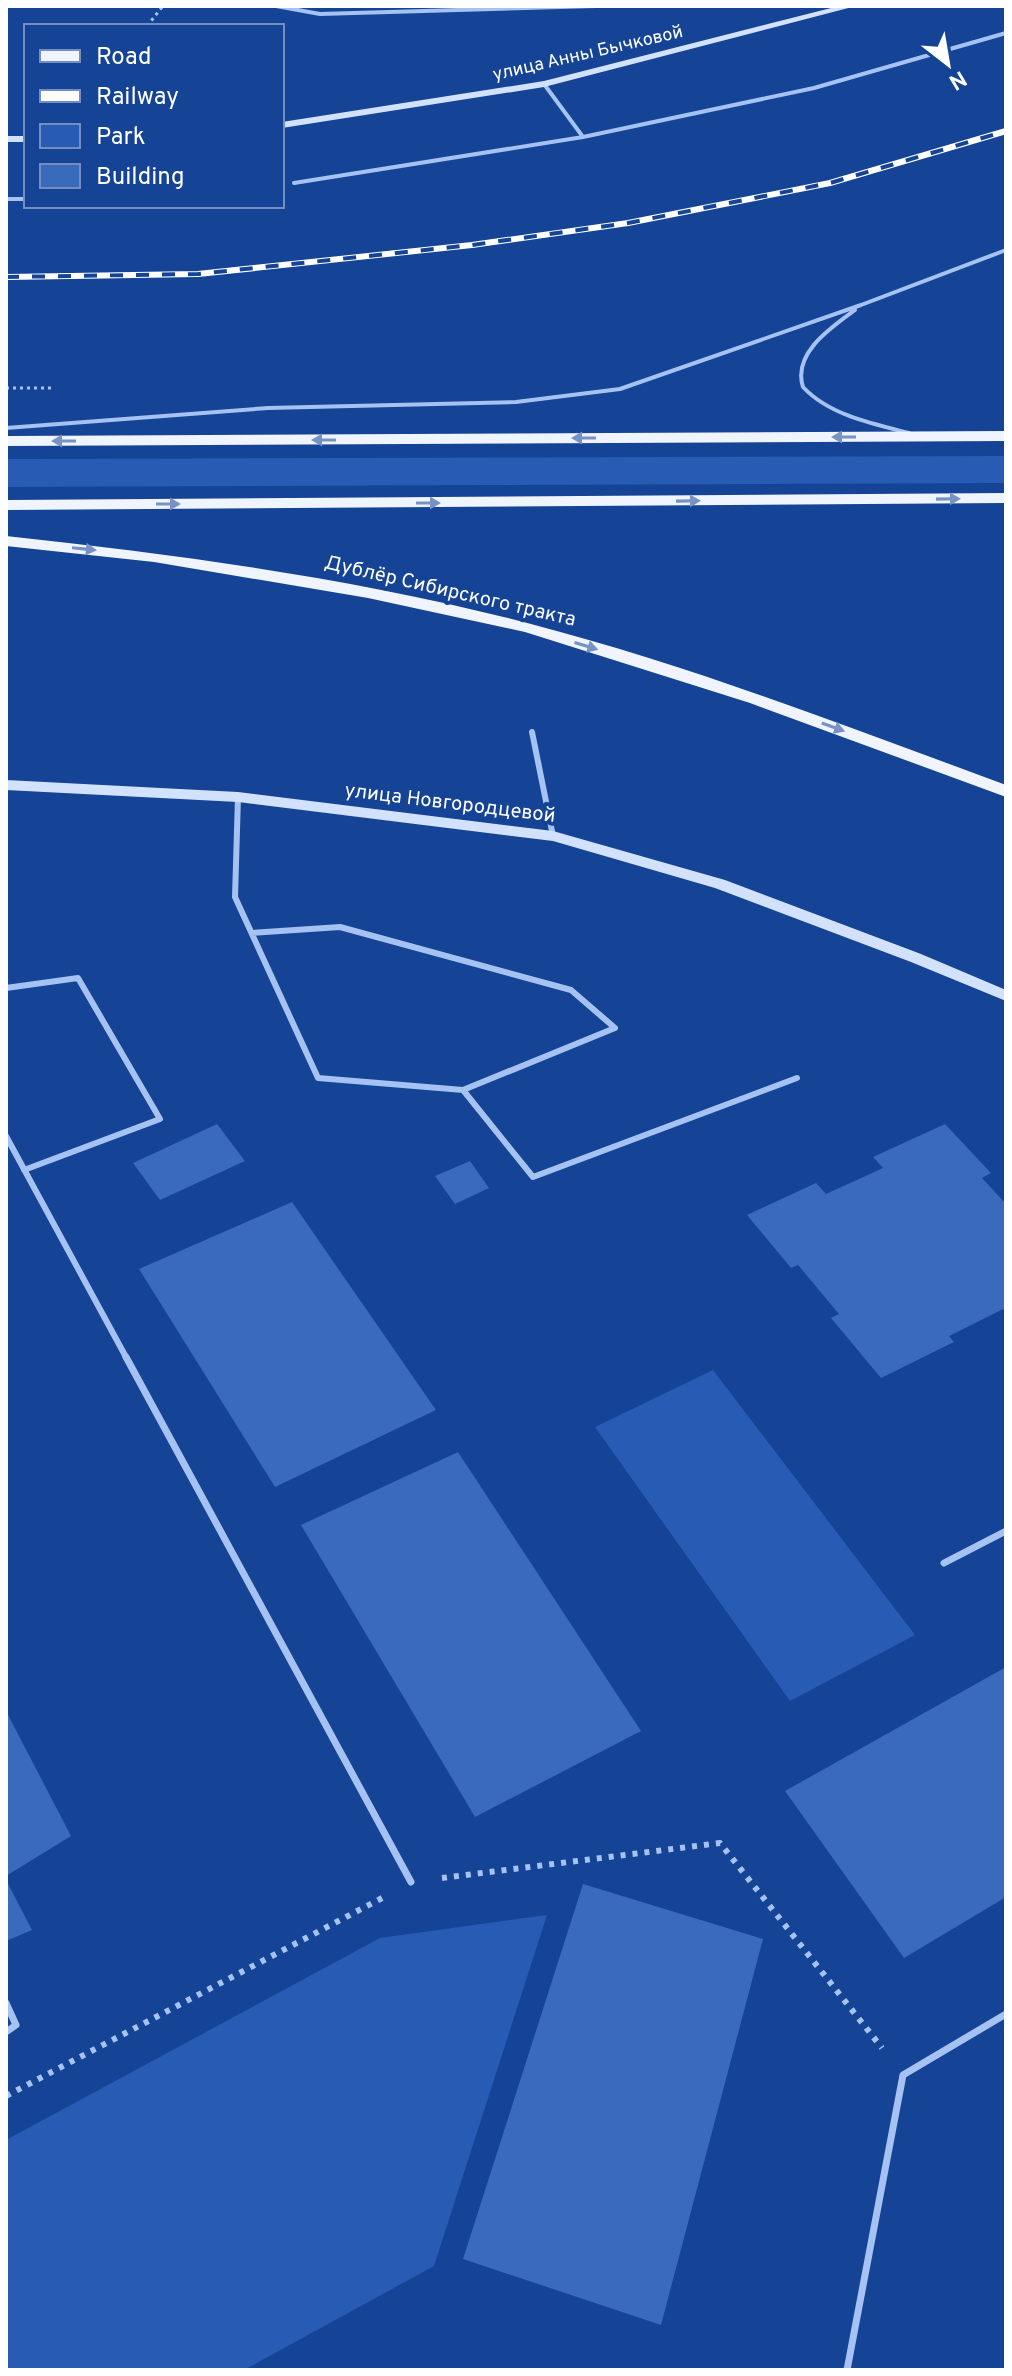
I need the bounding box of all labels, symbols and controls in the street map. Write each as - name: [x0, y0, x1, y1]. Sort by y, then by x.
- street label: улица Анны Бычковой: [491, 21, 685, 87]
- legend: [24, 24, 284, 208]
- north arrow: [908, 24, 988, 104]
- text: Road: [96, 43, 152, 73]
- text: N: [943, 63, 971, 95]
- text: Railway: [96, 83, 179, 113]
- text: Park: [96, 123, 146, 153]
- text: Building: [96, 163, 185, 193]
- one-way arrow: [831, 431, 856, 443]
- one-way arrow: [571, 432, 596, 444]
- one-way arrow: [311, 434, 336, 446]
- one-way arrow: [51, 435, 76, 447]
- one-way arrow: [936, 492, 961, 505]
- one-way arrow: [676, 495, 701, 507]
- one-way arrow: [416, 497, 441, 509]
- one-way arrow: [156, 498, 181, 510]
- one-way arrow: [71, 543, 96, 556]
- street label: Дублёр Сибирского тракта: [322, 550, 578, 634]
- one-way arrow: [574, 640, 598, 653]
- one-way arrow: [821, 721, 845, 734]
- street label: улица Новгородцевой: [343, 778, 557, 830]

